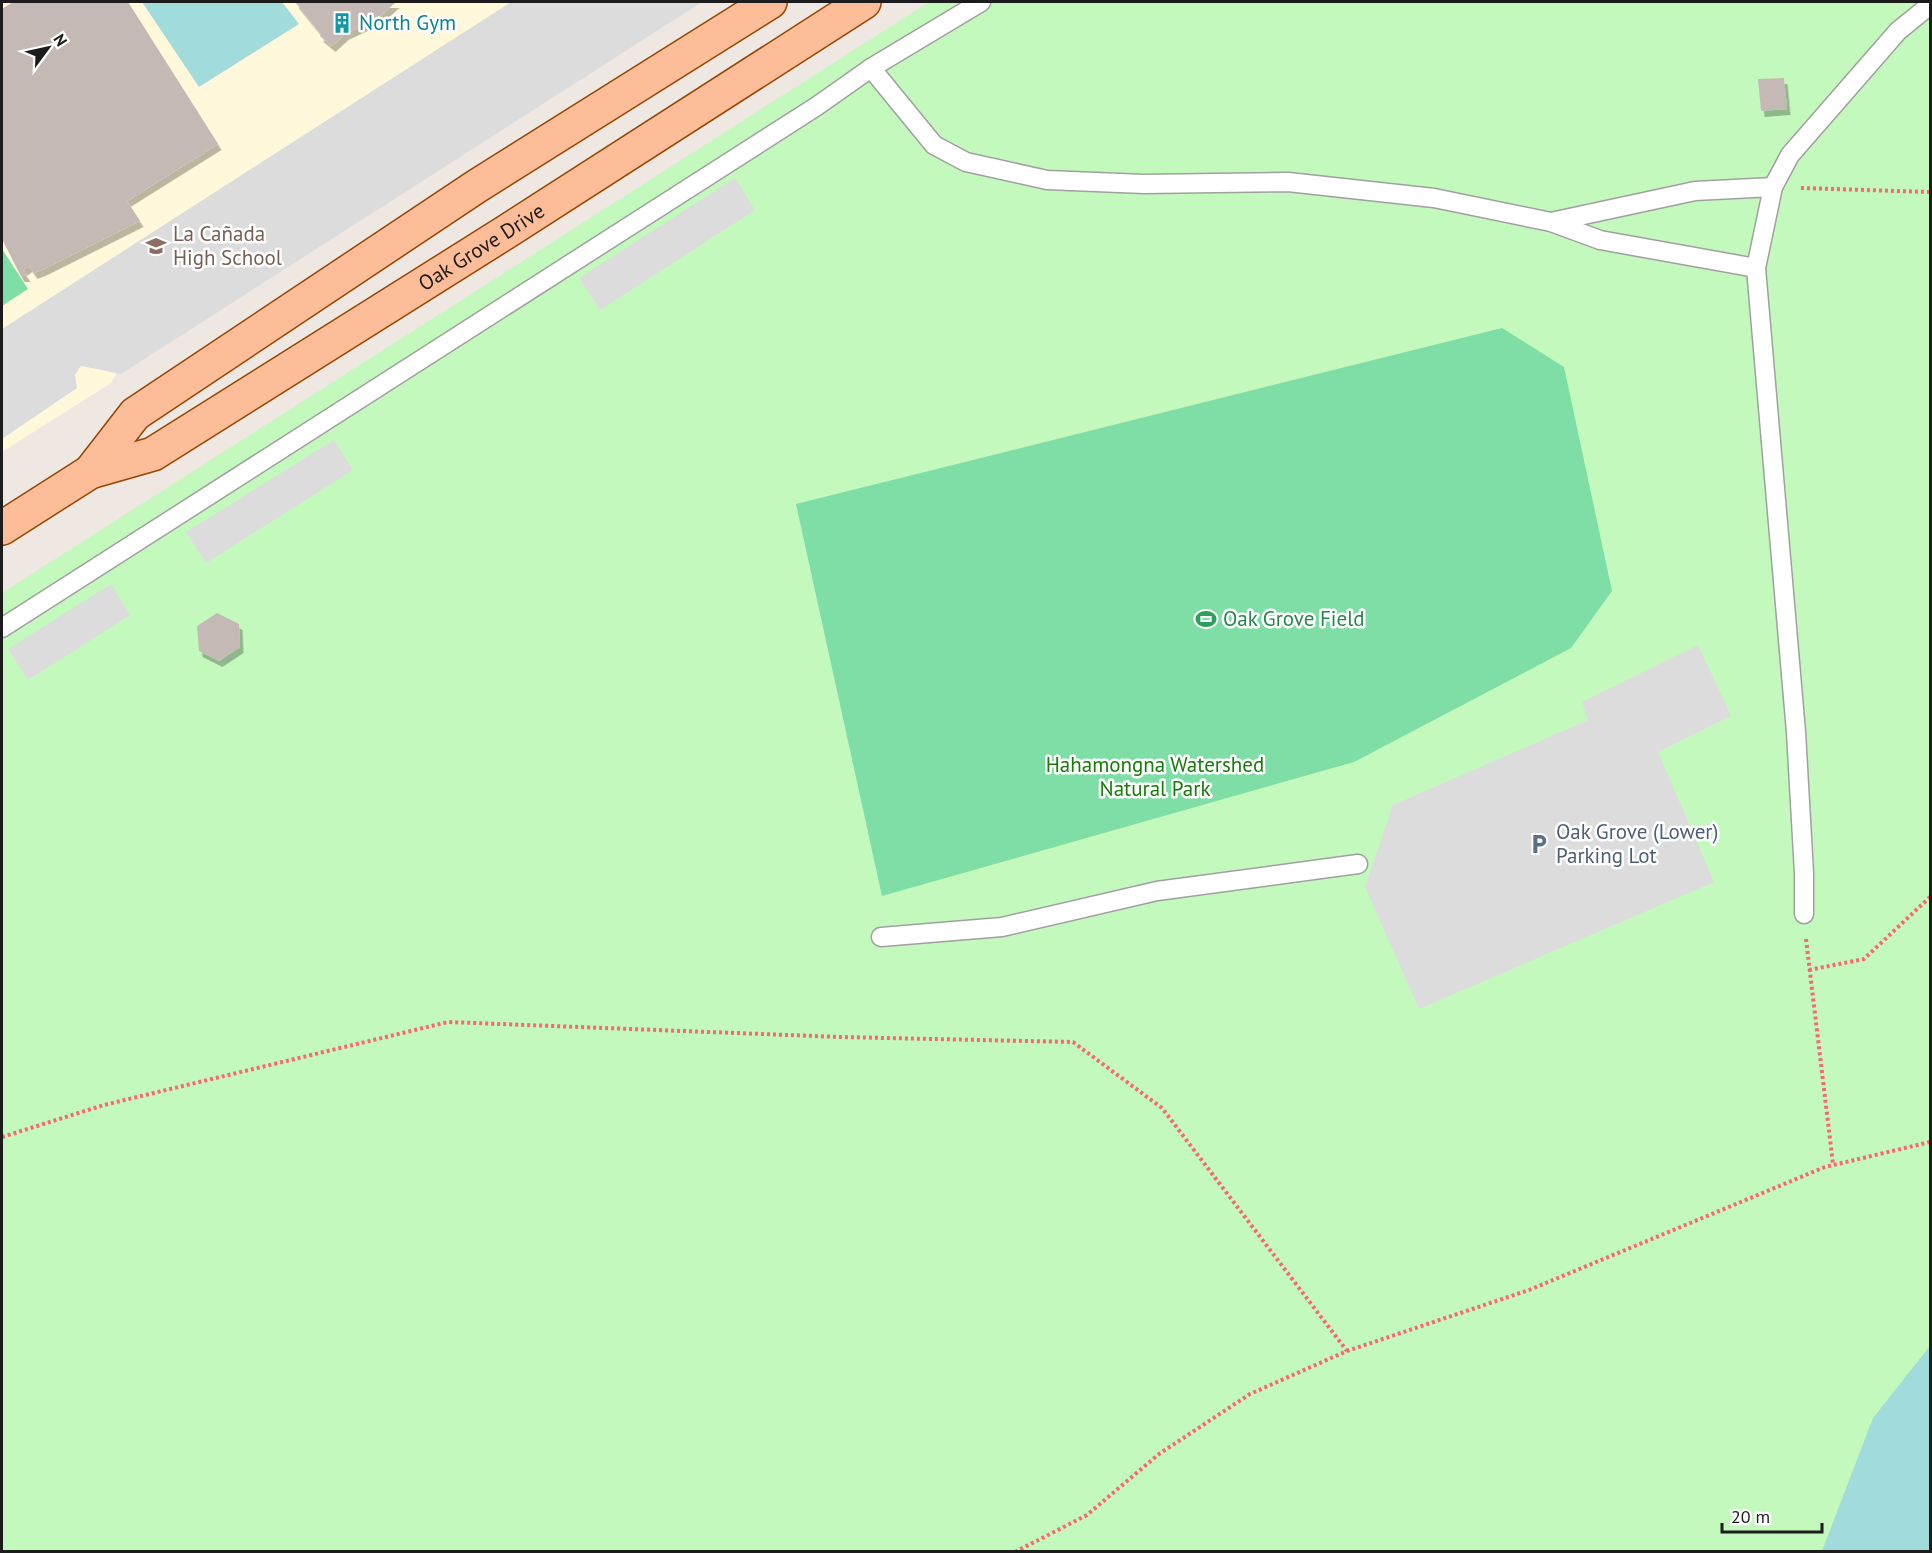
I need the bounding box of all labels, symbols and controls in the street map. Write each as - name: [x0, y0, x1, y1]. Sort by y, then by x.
- place label: North Gym: [359, 9, 456, 36]
- building icon: North Gym: [330, 11, 354, 35]
- north arrow: [18, 18, 78, 78]
- text: N: [49, 30, 72, 50]
- street label: Oak Grove Drive: [413, 197, 549, 297]
- place label: La Cañada High School: [173, 220, 282, 271]
- school or university icon: La Cañada High School: [144, 234, 168, 258]
- place label: Oak Grove Field: [1223, 605, 1365, 632]
- sports icon: Oak Grove Field: [1194, 607, 1218, 631]
- park label: Hahamongna Watershed Natural Park: [1046, 751, 1264, 802]
- place label: Oak Grove (Lower) Parking Lot: [1556, 818, 1718, 869]
- parking icon: Oak Grove (Lower) Parking Lot: [1527, 832, 1551, 856]
- scale bar: [1722, 1496, 1822, 1534]
- text: 20 m: [1731, 1505, 1770, 1528]

